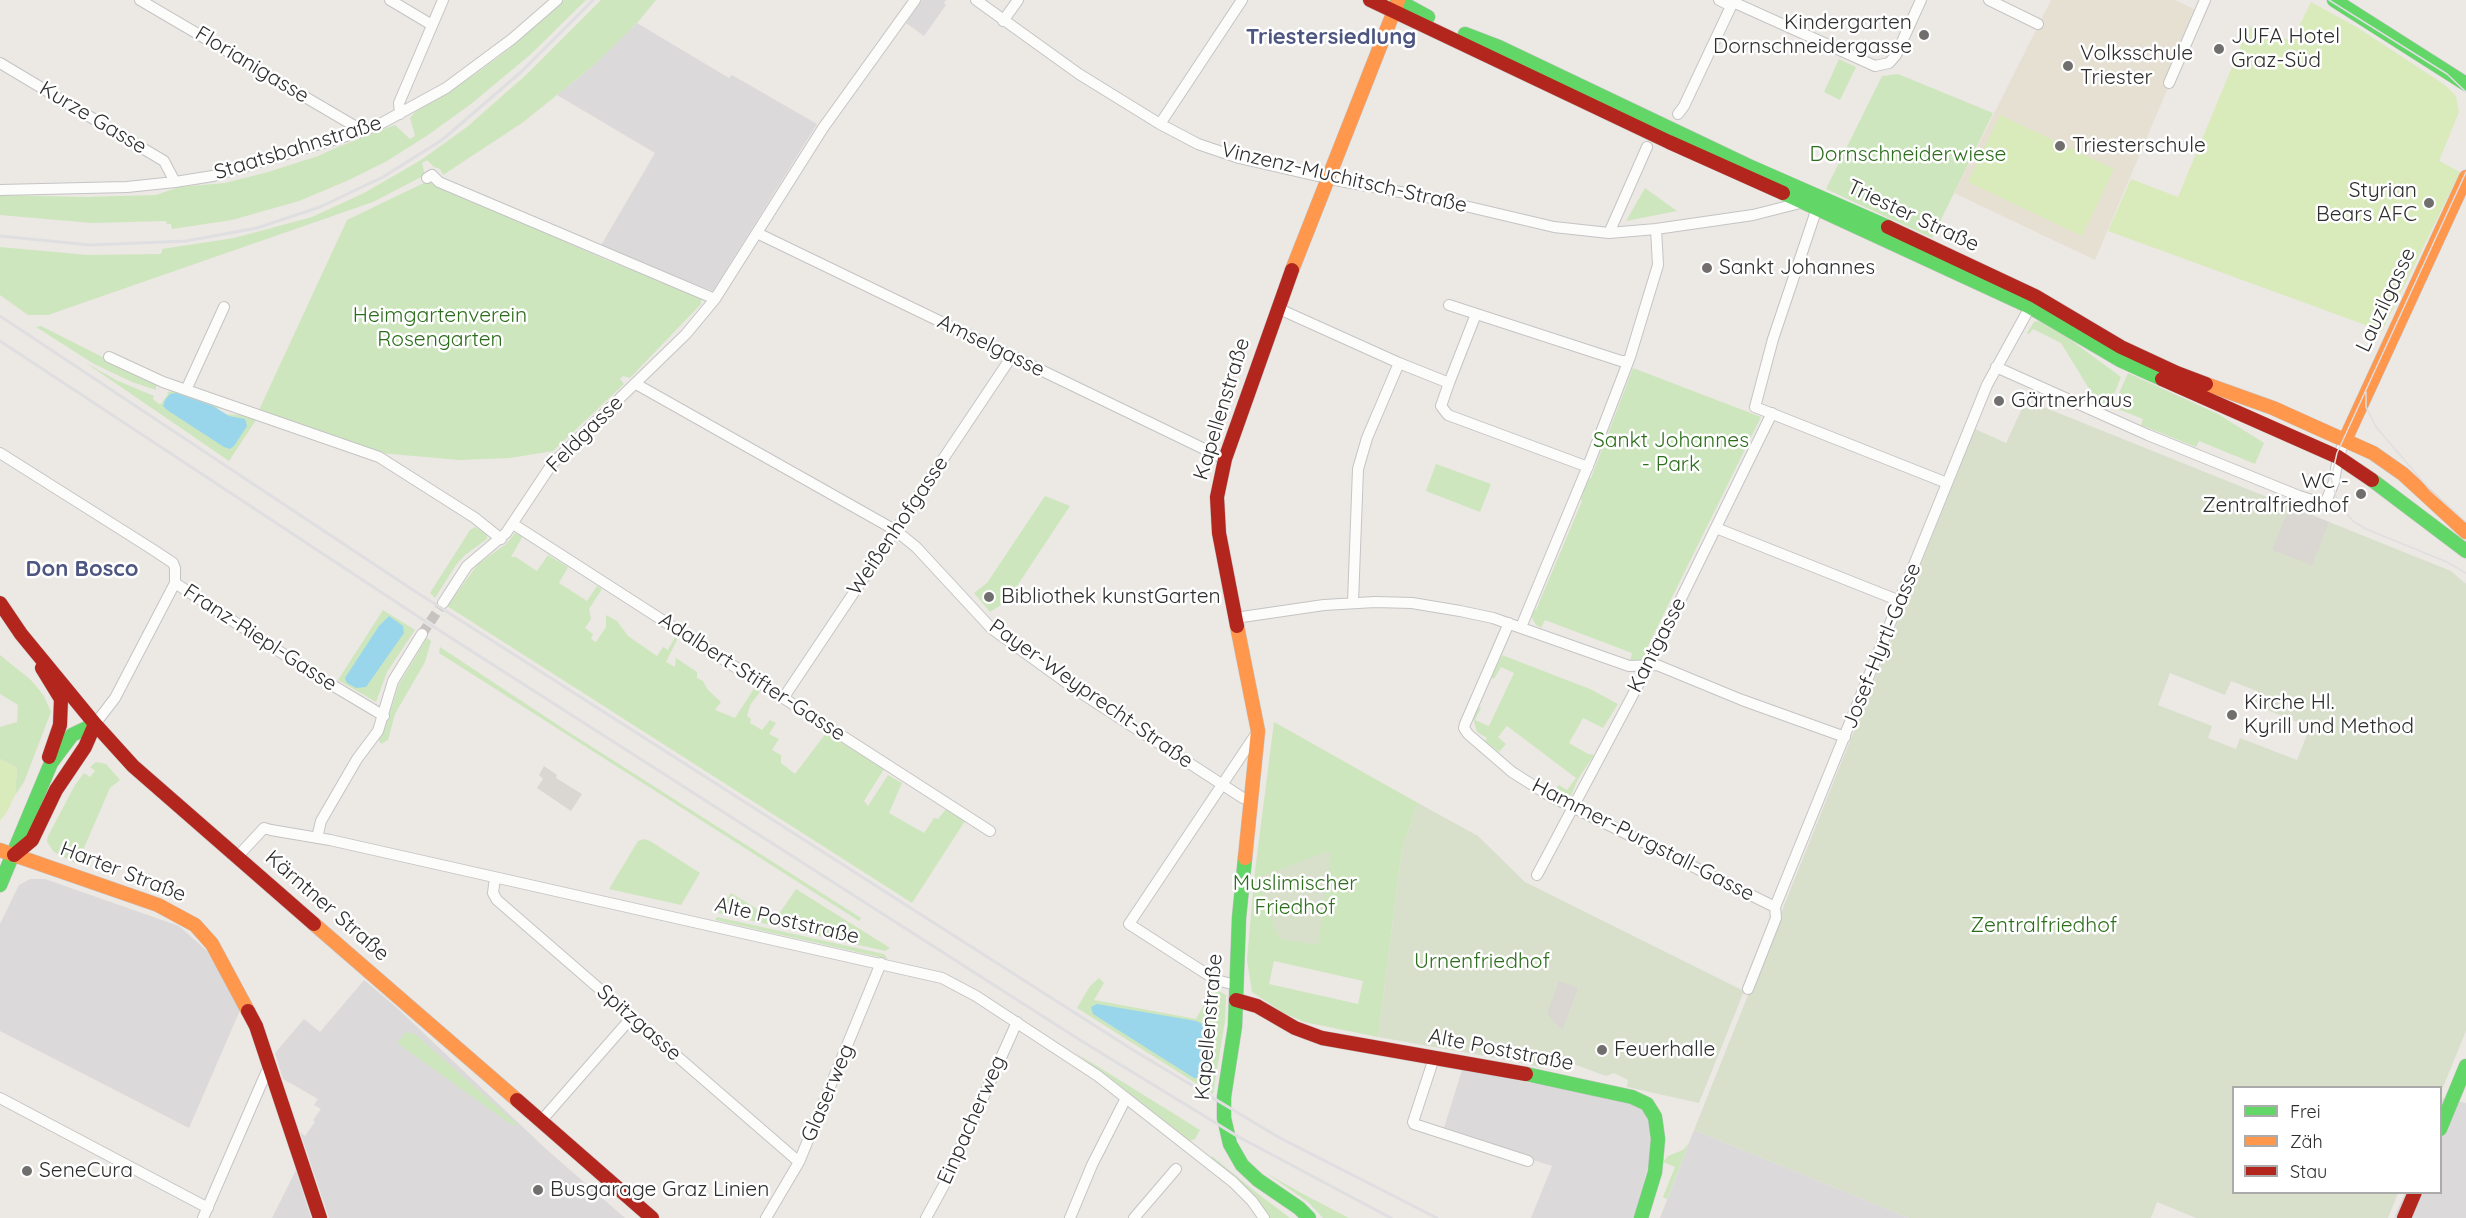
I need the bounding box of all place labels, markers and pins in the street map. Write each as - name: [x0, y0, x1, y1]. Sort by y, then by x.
- place label: Kindergarten Dornschneidergasse: [1713, 10, 1912, 60]
- place label: JUFA Hotel Graz-Süd: [2231, 24, 2340, 74]
- marker: Kindergarten Dornschneidergasse: [1917, 28, 1931, 42]
- place label: Volksschule Triester: [2080, 41, 2193, 91]
- marker: JUFA Hotel Graz-Süd: [2212, 42, 2226, 56]
- marker: Volksschule Triester: [2061, 59, 2075, 73]
- place label: Triesterschule: [2072, 133, 2206, 159]
- marker: Triesterschule: [2053, 139, 2067, 153]
- place label: Styrian Bears AFC: [2316, 178, 2417, 228]
- marker: Styrian Bears AFC: [2422, 196, 2436, 210]
- place label: Sankt Johannes: [1719, 255, 1875, 281]
- marker: Sankt Johannes: [1700, 261, 1714, 275]
- place label: Gärtnerhaus: [2011, 388, 2132, 414]
- marker: Gärtnerhaus: [1992, 394, 2006, 408]
- place label: WC - Zentralfriedhof: [2202, 469, 2349, 519]
- marker: WC - Zentralfriedhof: [2354, 487, 2368, 501]
- place label: Bibliothek kunstGarten: [1001, 584, 1221, 610]
- marker: Bibliothek kunstGarten: [982, 590, 996, 604]
- place label: Kirche Hl. Kyrill und Method: [2244, 690, 2414, 740]
- marker: Kirche Hl. Kyrill und Method: [2225, 708, 2239, 722]
- place label: Feuerhalle: [1614, 1037, 1715, 1063]
- marker: Feuerhalle: [1595, 1043, 1609, 1057]
- place label: SeneCura: [39, 1158, 133, 1184]
- marker: SeneCura: [20, 1164, 34, 1178]
- place label: Busgarage Graz Linien: [550, 1177, 769, 1203]
- marker: Busgarage Graz Linien: [531, 1183, 545, 1197]

